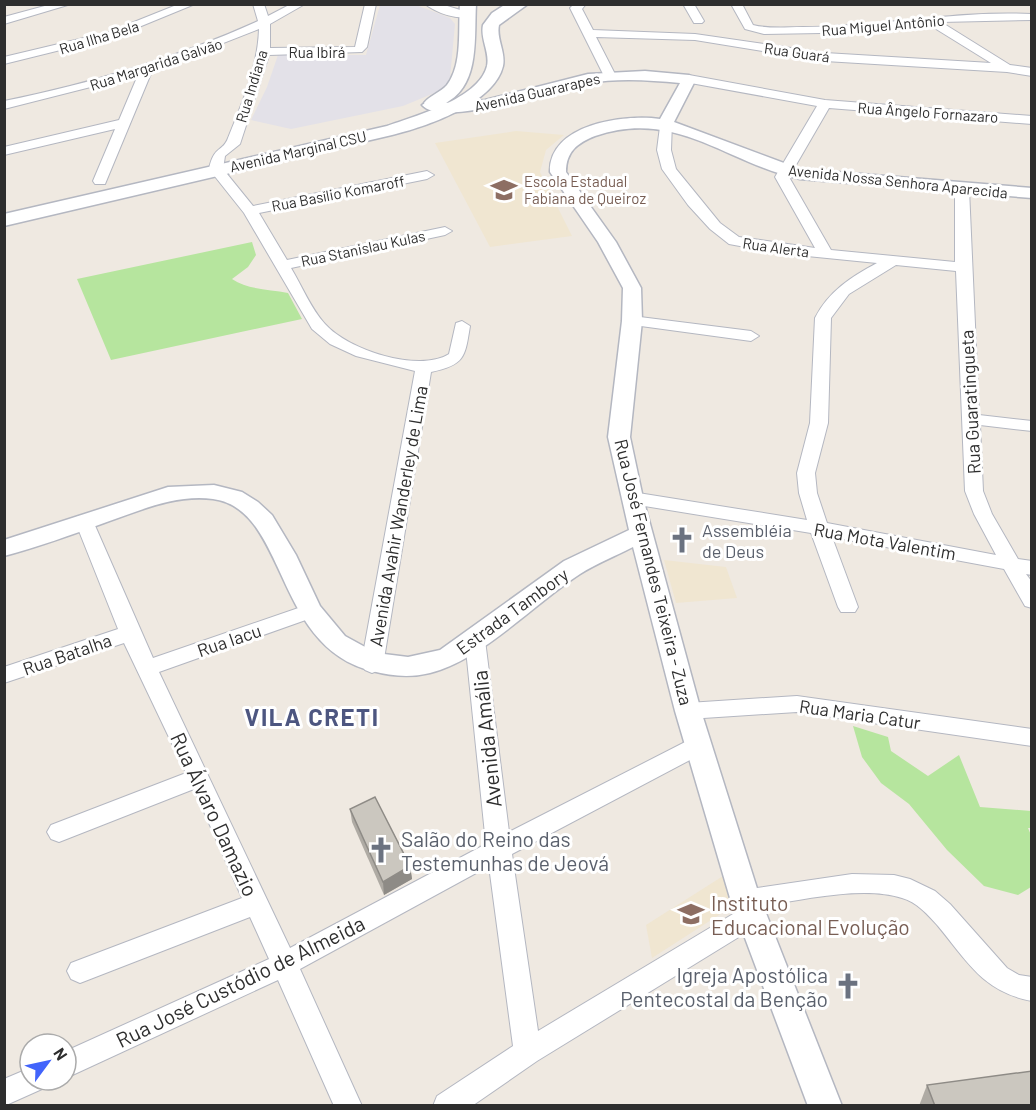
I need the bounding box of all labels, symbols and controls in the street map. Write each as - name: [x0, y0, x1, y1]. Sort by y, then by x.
- street label: Rua Miguel Antônio: [821, 11, 945, 39]
- street label: Rua Ilha Bela: [57, 16, 141, 58]
- street label: Rua Margarida Galvão: [87, 34, 225, 94]
- street label: Rua Guará: [763, 39, 831, 65]
- street label: Rua Ibirá: [289, 43, 345, 61]
- street label: Rua Indiana: [231, 47, 271, 125]
- street label: Avenida Guararapes: [472, 69, 602, 115]
- street label: Rua Ângelo Fornazaro: [857, 98, 999, 126]
- street label: Avenida Marginal CSU: [228, 127, 368, 175]
- street label: Avenida Nossa Senhora Aparecida: [787, 161, 1009, 201]
- street label: Rua Basílio Komaroff: [270, 171, 406, 215]
- place label: Escola Estadual Fabiana de Queiroz: [524, 172, 646, 207]
- school or university icon: Escola Estadual Fabiana de Queiroz: [489, 175, 519, 205]
- street label: Rua Stanislau Kulas: [299, 226, 427, 270]
- street label: Rua Alerta: [741, 233, 811, 261]
- street label: Rua Guaratingueta: [955, 329, 985, 475]
- street label: Avenida Avahir Wanderley de Lima: [364, 384, 432, 648]
- street label: Rua José Fernandes Teixeira - Zuza: [610, 437, 698, 707]
- street label: Rua Mota Valentim: [812, 518, 958, 564]
- place label: Assembléia de Deus: [702, 519, 792, 562]
- church icon: Assembléia de Deus: [667, 525, 697, 555]
- street label: Estrada Tambory: [452, 563, 572, 659]
- street label: Rua Iacu: [194, 619, 264, 661]
- street label: Rua Batalha: [20, 629, 114, 679]
- street label: Avenida Amália: [466, 669, 506, 809]
- street label: Rua Maria Catur: [798, 695, 922, 733]
- district label: VILA CRETI: [245, 702, 379, 731]
- street label: Rua Álvaro Damazio: [166, 728, 264, 900]
- place label: Salão do Reino das Testemunhas de Jeová: [401, 826, 609, 875]
- church icon: Salão do Reino das Testemunhas de Jeová: [366, 835, 396, 865]
- place label: Instituto Educacional Evolução: [711, 890, 910, 939]
- school or university icon: Instituto Educacional Evolução: [676, 899, 706, 929]
- street label: Rua José Custódio de Almeida: [112, 910, 368, 1052]
- place label: Igreja Apostólica Pentecostal da Benção: [620, 962, 828, 1011]
- church icon: Igreja Apostólica Pentecostal da Benção: [833, 971, 863, 1001]
- north arrow: [18, 1032, 78, 1092]
- text: N: [50, 1044, 72, 1063]

